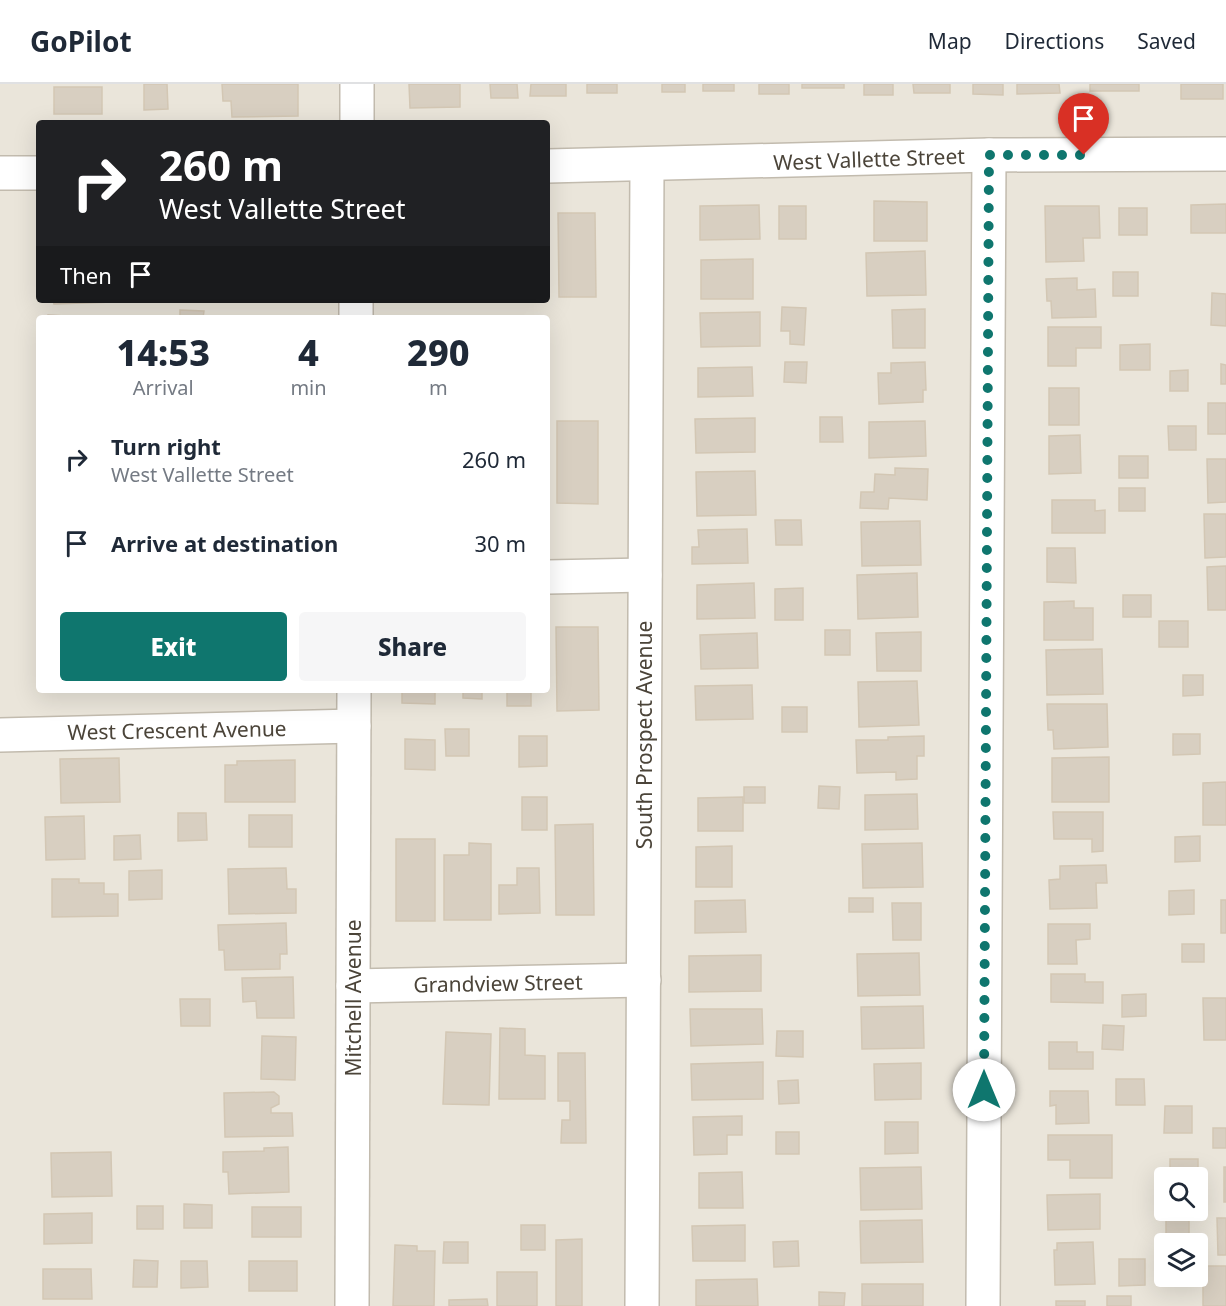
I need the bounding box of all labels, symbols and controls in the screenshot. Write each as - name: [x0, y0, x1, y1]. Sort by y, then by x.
- text: GoPilot: [30, 22, 132, 60]
- text: Map: [928, 27, 972, 55]
- text: Directions: [1005, 27, 1104, 55]
- text: Saved: [1137, 27, 1196, 55]
- pin: [1058, 93, 1109, 155]
- icon: arrive: [1067, 102, 1100, 135]
- text: 260 m: [159, 136, 283, 193]
- street label: West Vallette Street: [773, 142, 966, 176]
- icon: right: [60, 144, 138, 222]
- text: West Vallette Street: [159, 190, 406, 227]
- icon: arrive: [124, 258, 157, 291]
- text: Then: [60, 260, 112, 290]
- text: 14:53: [116, 328, 210, 377]
- text: 4: [298, 328, 319, 377]
- text: 290: [407, 328, 470, 377]
- text: Arrival: [133, 374, 194, 401]
- text: min: [290, 374, 327, 401]
- text: m: [429, 374, 448, 401]
- text: Turn right: [111, 431, 221, 461]
- icon: right: [60, 443, 93, 476]
- text: 260 m: [462, 444, 526, 474]
- text: West Vallette Street: [111, 461, 294, 488]
- icon: arrive: [60, 527, 93, 560]
- text: Arrive at destination: [111, 528, 338, 558]
- text: 30 m: [475, 528, 526, 558]
- button: Exit: [60, 612, 287, 681]
- button: Share: [299, 612, 526, 681]
- street label: South Prospect Avenue: [630, 621, 658, 849]
- street label: West Crescent Avenue: [67, 714, 287, 746]
- street label: Mitchell Avenue: [339, 920, 367, 1076]
- street label: Grandview Street: [413, 968, 583, 998]
- position arrow: [952, 1058, 1016, 1122]
- map controls: [1154, 1167, 1208, 1287]
- button: search: [1154, 1167, 1208, 1221]
- button: layers: [1154, 1233, 1208, 1287]

